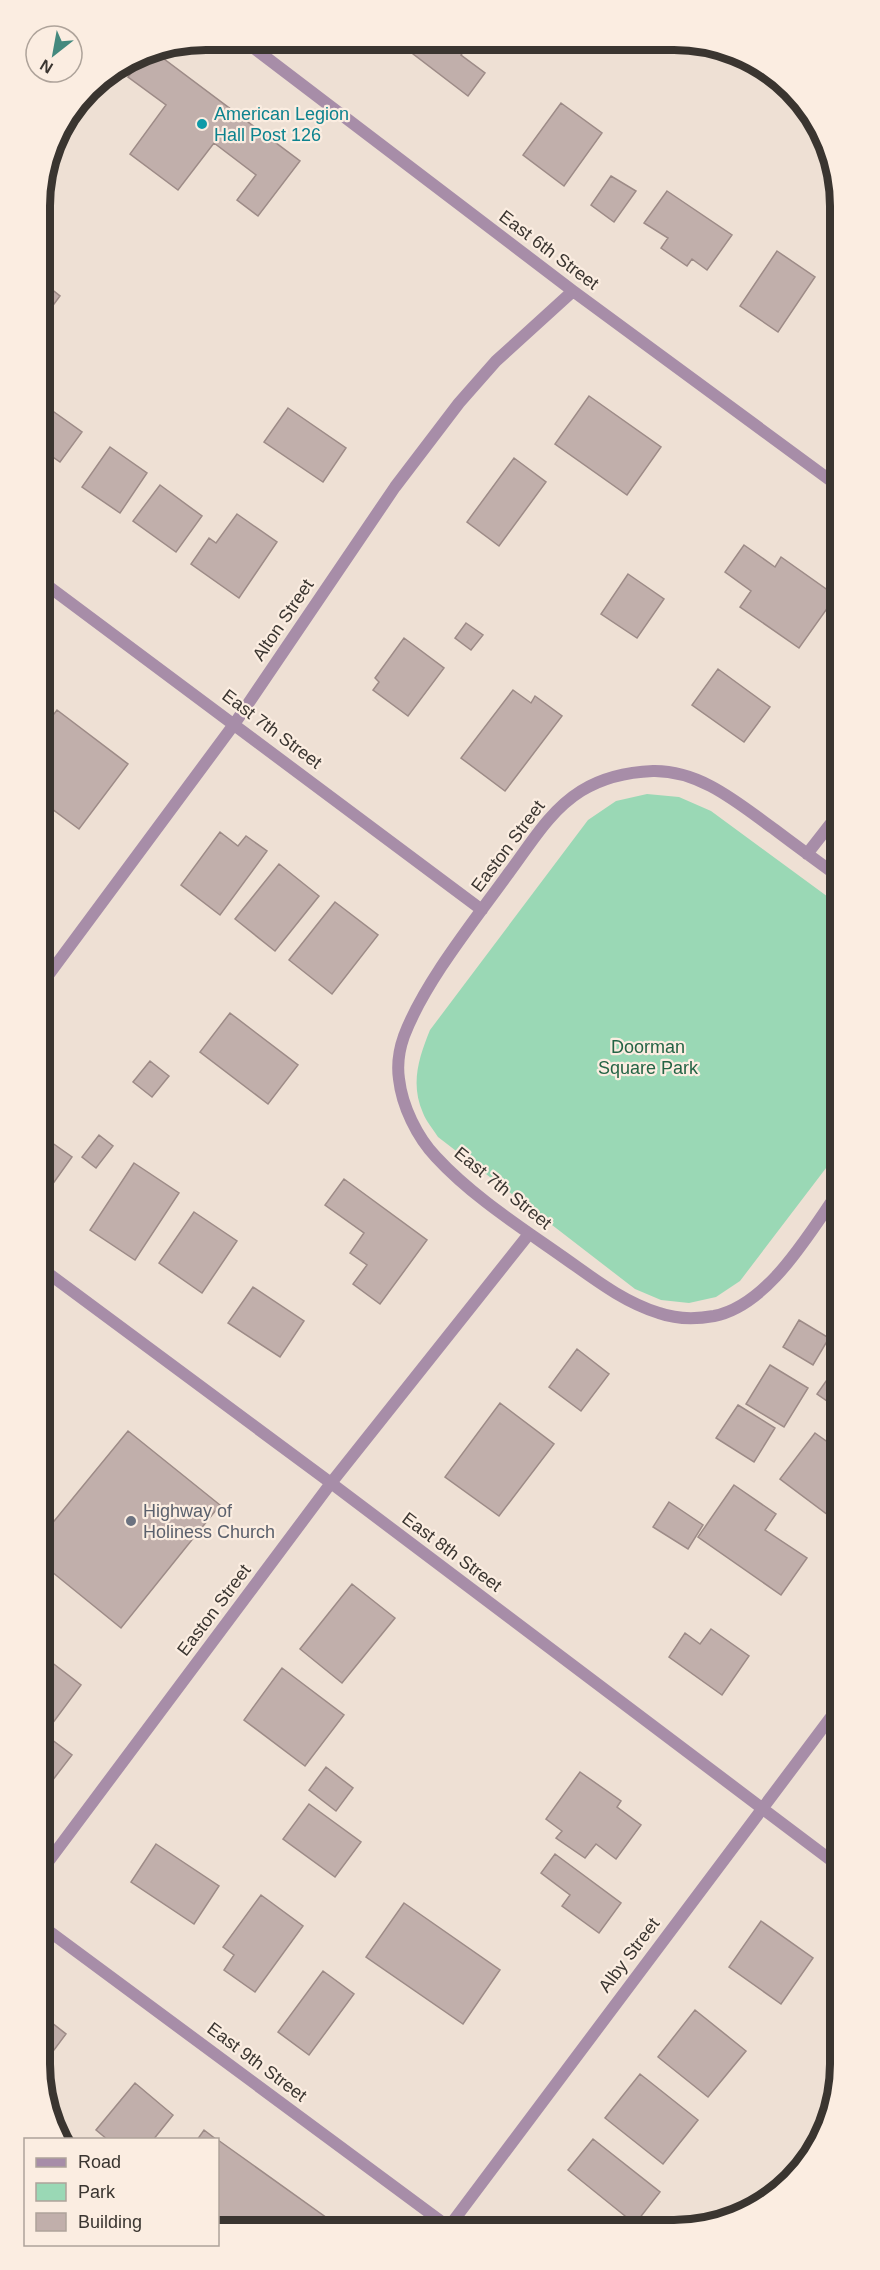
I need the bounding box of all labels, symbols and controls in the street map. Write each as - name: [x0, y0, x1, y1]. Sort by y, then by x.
- north arrow: [24, 24, 84, 84]
- text: N: [37, 56, 56, 77]
- place label: American Legion Hall Post 126: [214, 104, 349, 145]
- marker: American Legion Hall Post 126: [195, 117, 209, 131]
- street label: East 6th Street: [495, 206, 603, 294]
- street label: Alton Street: [248, 575, 318, 665]
- street label: East 7th Street: [218, 685, 326, 773]
- street label: Easton Street: [467, 796, 549, 896]
- park label: Doorman Square Park: [598, 1037, 699, 1078]
- street label: East 7th Street: [450, 1143, 556, 1233]
- place label: Highway of Holiness Church: [143, 1501, 275, 1542]
- street label: East 8th Street: [398, 1508, 506, 1596]
- marker: Highway of Holiness Church: [124, 1514, 138, 1528]
- street label: Easton Street: [173, 1560, 255, 1660]
- street label: Alby Street: [595, 1914, 663, 1996]
- street label: East 9th Street: [203, 2018, 311, 2106]
- legend: [24, 2138, 219, 2246]
- text: Road: [78, 2152, 121, 2172]
- text: Park: [78, 2182, 116, 2202]
- text: Building: [78, 2212, 142, 2232]

